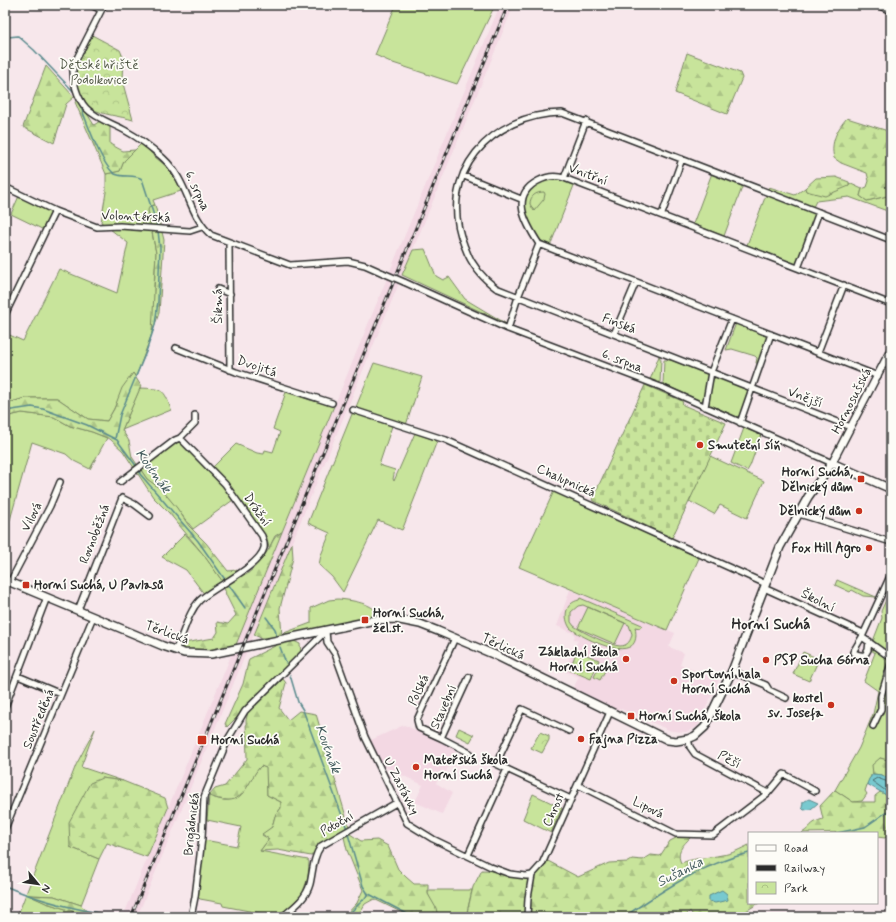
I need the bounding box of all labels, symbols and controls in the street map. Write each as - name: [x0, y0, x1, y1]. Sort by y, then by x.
- park label: Dětské hřiště Podolkovice: [59, 57, 139, 89]
- street label: Vnitřní: [566, 160, 610, 190]
- street label: 6. srpna: [180, 168, 214, 214]
- street label: Volontérská: [101, 207, 171, 227]
- street label: Šikmá: [210, 288, 227, 324]
- street label: Finská: [600, 310, 638, 338]
- street label: 6. srpna: [599, 345, 645, 377]
- street label: Dvojitá: [235, 352, 279, 382]
- street label: Hornosušská: [828, 365, 876, 437]
- street label: Vnější: [785, 384, 825, 412]
- place label: Smuteční síň: [708, 437, 781, 454]
- marker: Smuteční síň: [695, 440, 705, 450]
- water label: Koutnák: [131, 445, 176, 498]
- street label: Chalupnická: [534, 460, 598, 502]
- place label: Horní Suchá, Dělnický dům: [781, 464, 853, 496]
- marker: Horní Suchá, Dělnický dům: [856, 474, 866, 484]
- street label: Drážní: [239, 490, 275, 530]
- street label: Vilová: [17, 499, 47, 535]
- street label: Rovnoběžná: [76, 502, 114, 566]
- place label: Dělnický dům: [779, 503, 851, 520]
- marker: Dělnický dům: [854, 506, 864, 516]
- place label: Fox Hill Agro: [791, 540, 862, 559]
- marker: Fox Hill Agro: [864, 543, 874, 553]
- place label: Horní Suchá, U Pavlasů: [34, 577, 163, 594]
- marker: Horní Suchá, U Pavlasů: [21, 580, 31, 590]
- street label: Školní: [798, 585, 838, 617]
- place label: Horní Suchá, žel.st.: [373, 605, 444, 637]
- marker: Horní Suchá, žel.st.: [360, 615, 370, 625]
- district label: Horní Suchá: [732, 615, 810, 635]
- street label: Těrlická: [143, 617, 191, 649]
- street label: Těrlická: [479, 630, 527, 664]
- place label: Základní škola Horní Suchá: [538, 644, 618, 676]
- place label: PSP Sucha Górna: [774, 652, 870, 669]
- marker: Základní škola Horní Suchá: [621, 654, 631, 664]
- marker: PSP Sucha Górna: [761, 655, 771, 665]
- place label: Sportovní hala Horní Suchá: [682, 666, 761, 698]
- street label: Polská: [404, 672, 434, 708]
- marker: Sportovní hala Horní Suchá: [669, 676, 679, 686]
- street label: Stavební: [427, 682, 461, 732]
- street label: Soustředěná: [19, 686, 59, 752]
- place label: kostel sv. Josefa: [767, 690, 824, 722]
- marker: kostel sv. Josefa: [826, 700, 836, 710]
- place label: Horní Suchá, škola: [639, 708, 741, 725]
- marker: Horní Suchá, škola: [626, 711, 636, 721]
- water label: Koutnák: [311, 722, 345, 777]
- place label: Fajna Pizza: [589, 731, 658, 749]
- place label: Horní Suchá: [211, 732, 279, 749]
- marker: Horní Suchá: [196, 734, 208, 746]
- marker: Fajna Pizza: [576, 734, 586, 744]
- street label: Pěší: [715, 747, 743, 773]
- place label: Mateřská škola Horní Suchá: [424, 752, 508, 784]
- street label: U Zastávky: [379, 754, 423, 818]
- marker: Mateřská škola Horní Suchá: [411, 762, 421, 772]
- street label: Chrost: [539, 790, 569, 830]
- street label: Brigádnická: [180, 792, 205, 857]
- street label: Lipová: [629, 793, 667, 823]
- street label: Potoční: [317, 808, 357, 840]
- legend: [748, 832, 878, 904]
- text: Road: [784, 841, 808, 857]
- water label: Sušanka: [654, 853, 706, 891]
- text: Railway: [784, 861, 826, 877]
- north arrow: [18, 864, 58, 904]
- text: Park: [784, 881, 808, 897]
- text: N: [38, 882, 54, 895]

